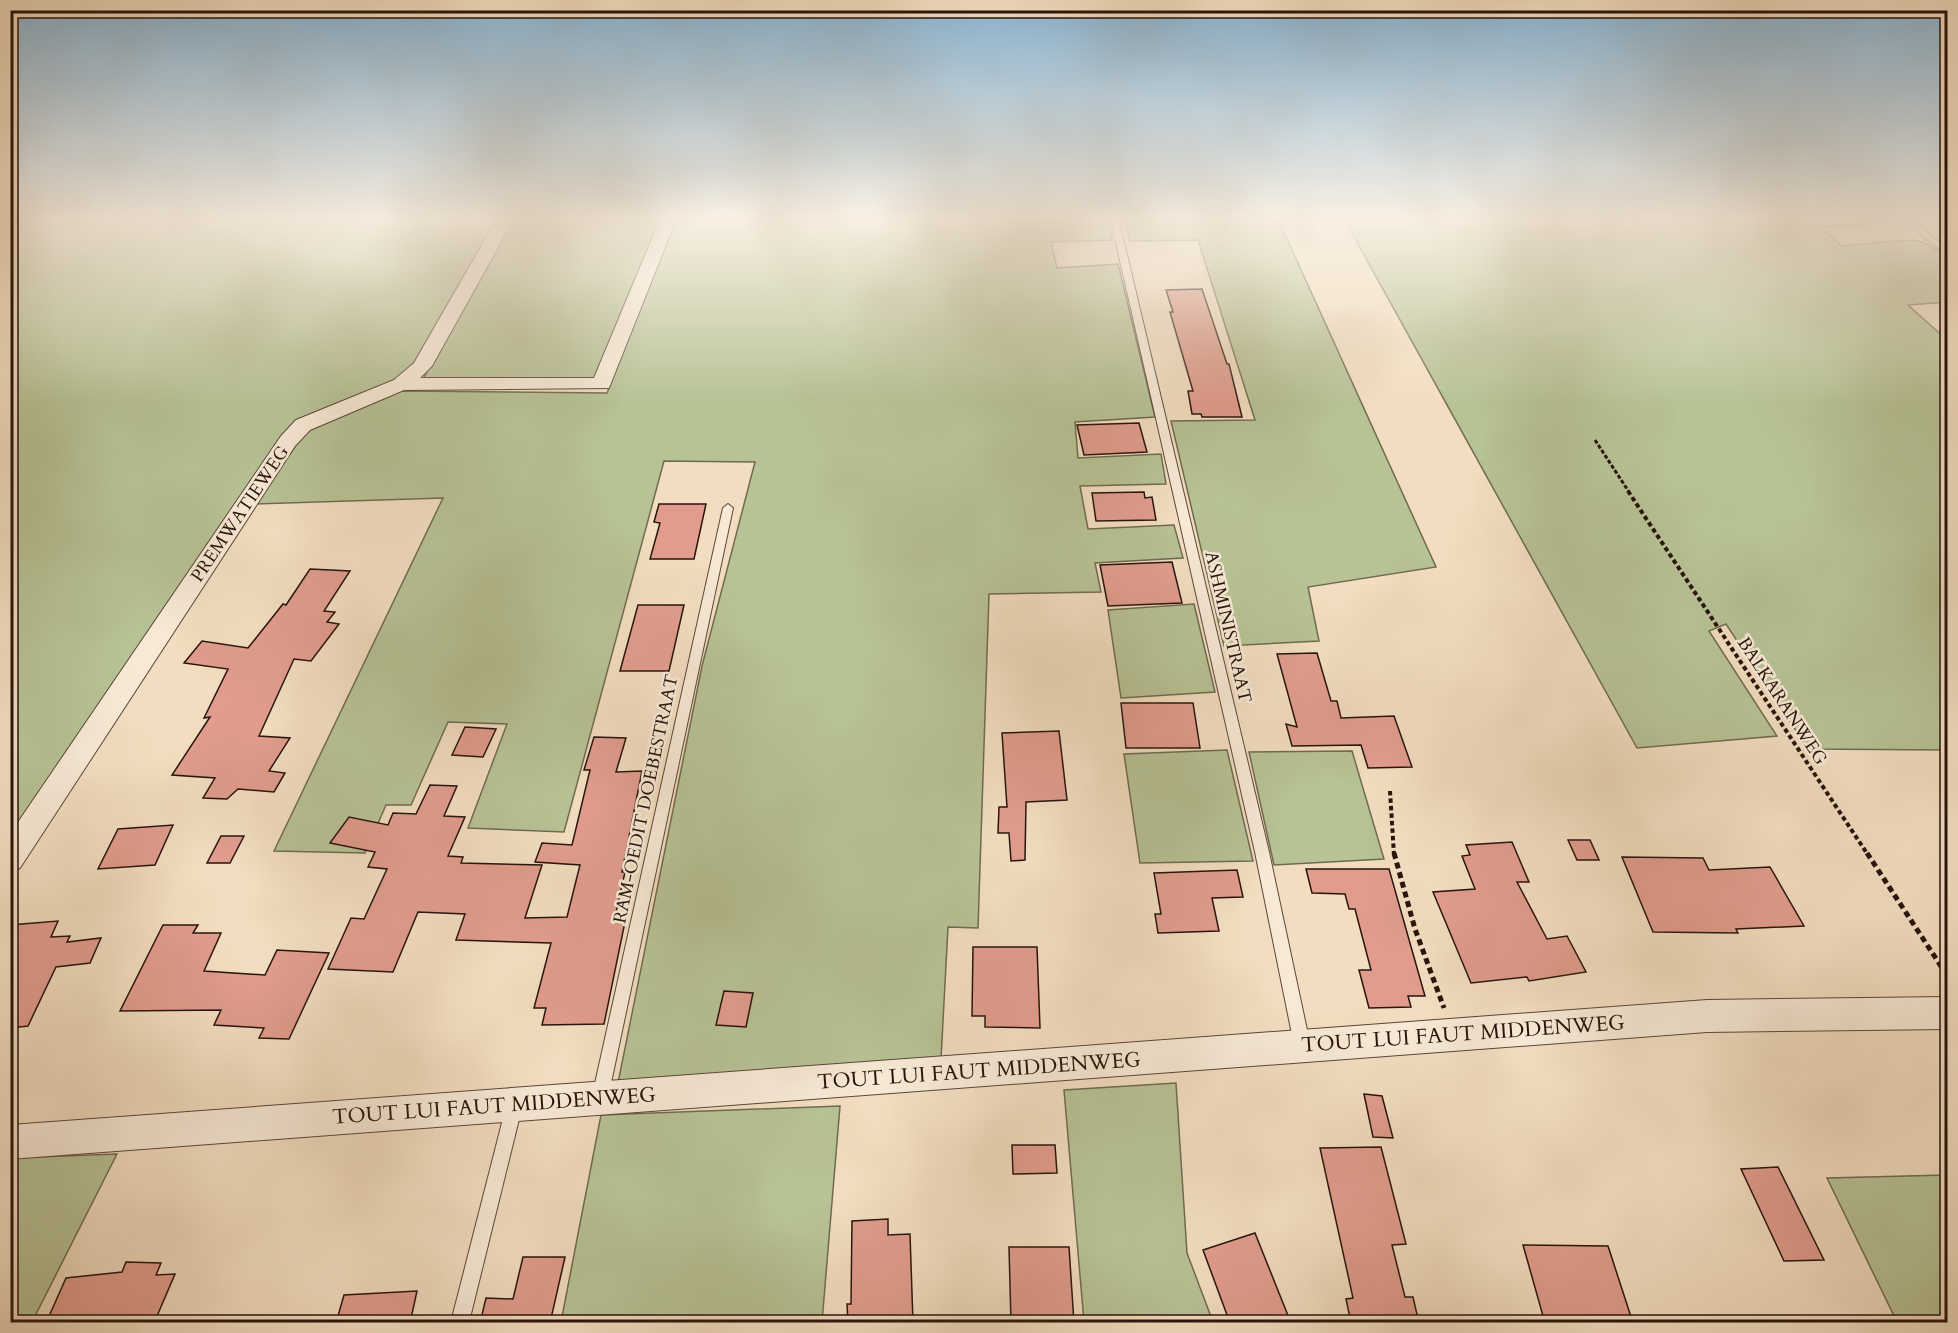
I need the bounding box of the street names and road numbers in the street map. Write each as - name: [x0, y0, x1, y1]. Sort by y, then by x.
- street label: PREMWATIEWEG: [185, 441, 295, 587]
- street label: ASHMINISTRAAT: [1198, 549, 1258, 705]
- street label: BALKARANWEG: [1731, 632, 1833, 770]
- street label: RAM-OEDIT DOEBESTRAAT: [607, 672, 685, 926]
- street label: TOUT LUI FAUT MIDDENWEG: [1300, 1008, 1626, 1060]
- street label: TOUT LUI FAUT MIDDENWEG: [816, 1045, 1142, 1097]
- street label: TOUT LUI FAUT MIDDENWEG: [331, 1080, 657, 1132]

